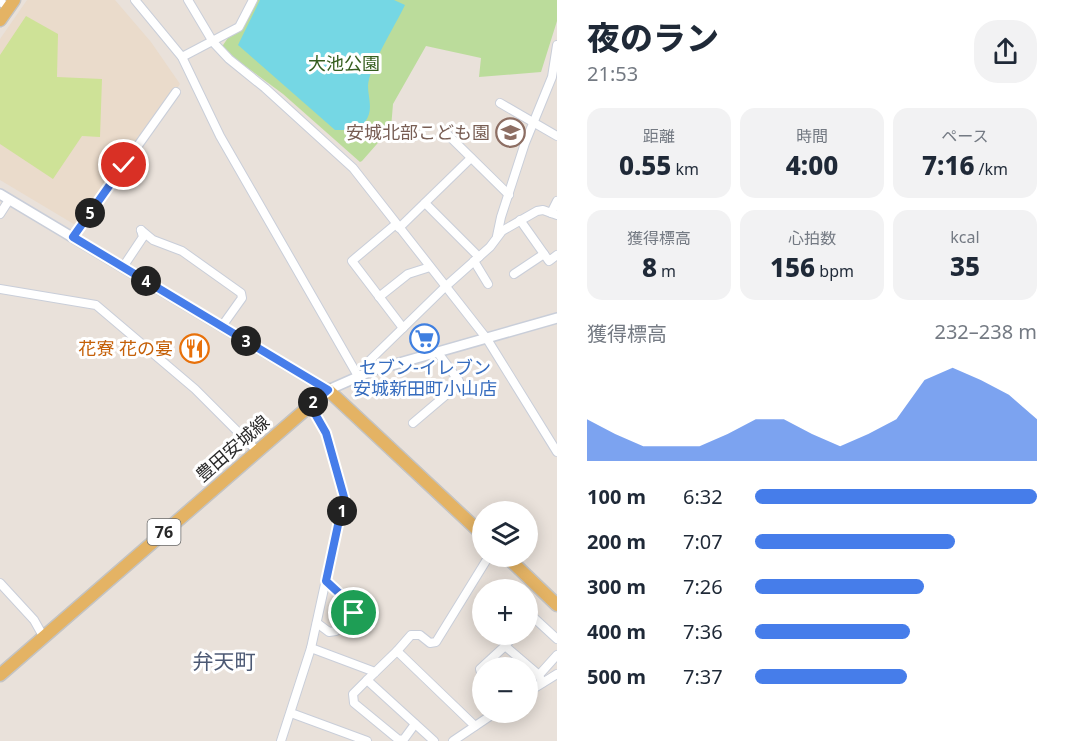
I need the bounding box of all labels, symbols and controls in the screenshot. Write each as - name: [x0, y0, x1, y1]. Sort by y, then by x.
- text: 夜のラン: [587, 15, 719, 60]
- button: share: [974, 20, 1037, 83]
- park label: 大池公園: [308, 51, 380, 75]
- text: 21:53: [587, 60, 638, 87]
- school or university icon: 安城北部こども園: [495, 116, 527, 148]
- place label: 安城北部こども園: [346, 120, 490, 144]
- text: 距離: [643, 125, 675, 147]
- text: 時間: [796, 125, 828, 147]
- text: ペース: [941, 125, 989, 147]
- pin: [98, 139, 149, 190]
- text: 0.55: [619, 147, 671, 183]
- text: 4:00: [786, 147, 838, 183]
- text: 7:16: [922, 147, 974, 183]
- icon: check: [107, 148, 140, 181]
- text: km: [671, 158, 699, 180]
- text: /km: [974, 158, 1008, 180]
- pin: 5: [75, 198, 105, 228]
- text: 5: [85, 202, 95, 224]
- text: kcal: [950, 226, 980, 248]
- text: 獲得標高: [627, 227, 691, 249]
- text: 心拍数: [788, 227, 836, 249]
- text: 35: [950, 248, 980, 284]
- text: 8: [642, 249, 657, 285]
- text: 156: [770, 249, 815, 285]
- text: m: [657, 260, 676, 282]
- text: bpm: [815, 260, 854, 282]
- pin: 4: [131, 266, 161, 296]
- text: 4: [141, 270, 151, 292]
- text: 232–238 m: [934, 318, 1037, 345]
- text: 獲得標高: [587, 320, 667, 347]
- supermarket icon: セブン-イレブン 安城新田町小山店: [409, 322, 441, 354]
- pin: 3: [231, 326, 261, 356]
- text: 3: [241, 330, 251, 352]
- restaurant icon: 花寮 花の宴: [178, 332, 210, 364]
- place label: 花寮 花の宴: [78, 336, 173, 360]
- place label: セブン-イレブン 安城新田町小山店: [353, 355, 497, 400]
- pin: 2: [298, 387, 328, 417]
- text: 2: [308, 391, 318, 413]
- street label: 豊田安城線: [190, 409, 274, 487]
- text: 100 m: [587, 483, 646, 510]
- text: 6:32: [683, 483, 723, 510]
- pin: 1: [327, 496, 357, 526]
- text: 1: [337, 500, 347, 522]
- map controls: [472, 501, 538, 723]
- button: layers: [472, 501, 538, 567]
- road number: 76: [148, 519, 180, 545]
- text: 200 m: [587, 528, 646, 555]
- text: 7:07: [683, 528, 723, 555]
- text: 300 m: [587, 573, 646, 600]
- text: 7:26: [683, 573, 723, 600]
- button: +: [472, 579, 538, 645]
- pin: [328, 587, 379, 638]
- icon: arrive: [337, 596, 370, 629]
- text: 400 m: [587, 618, 646, 645]
- text: 7:36: [683, 618, 723, 645]
- district label: 弁天町: [193, 647, 256, 675]
- button: −: [472, 657, 538, 723]
- text: 500 m: [587, 663, 646, 690]
- text: 7:37: [683, 663, 723, 690]

